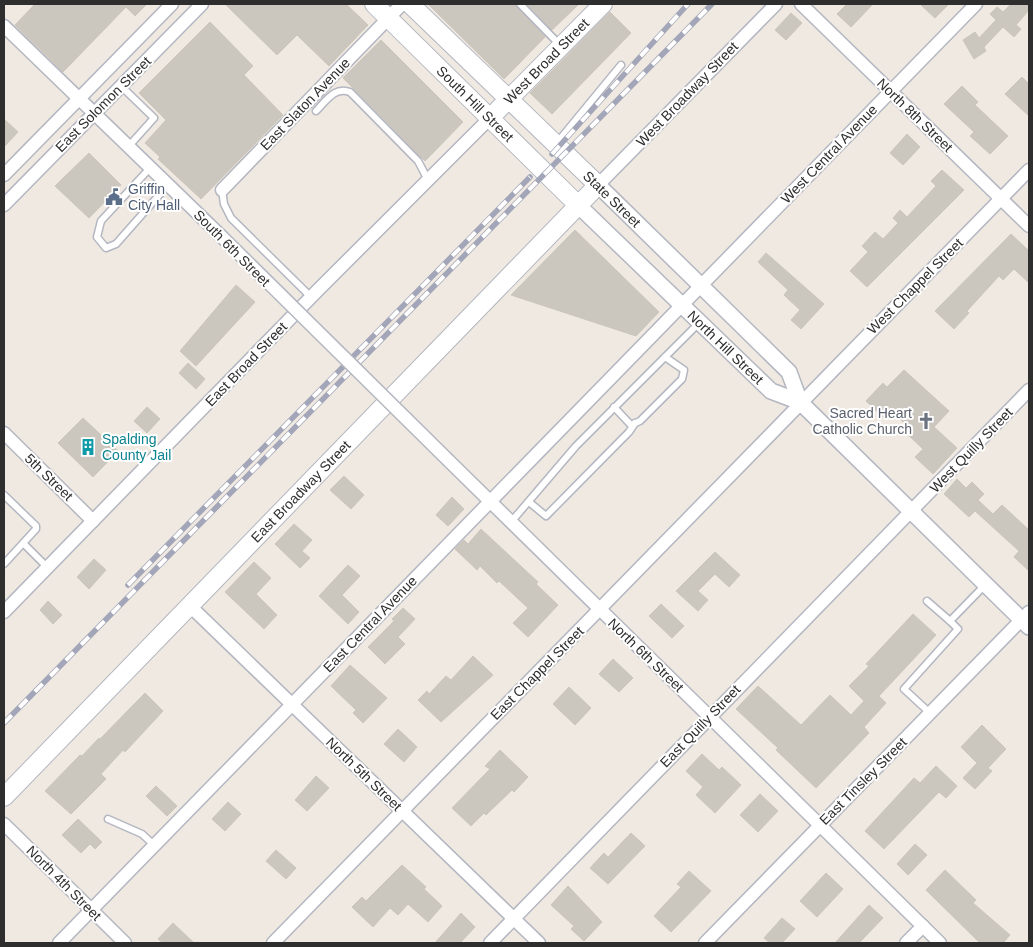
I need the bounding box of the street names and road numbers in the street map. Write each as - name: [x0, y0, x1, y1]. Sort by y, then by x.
- street label: West Broad Street: [500, 15, 592, 107]
- street label: West Broadway Street: [633, 38, 741, 150]
- street label: East Solomon Street: [52, 53, 154, 155]
- street label: East Slaton Avenue: [257, 54, 353, 153]
- street label: South Hill Street: [433, 62, 517, 145]
- street label: North 8th Street: [874, 75, 956, 155]
- street label: West Central Avenue: [778, 101, 880, 207]
- street label: State Street: [580, 168, 644, 231]
- street label: South 6th Street: [191, 207, 274, 290]
- street label: West Chappel Street: [864, 235, 966, 337]
- street label: North Hill Street: [684, 307, 767, 387]
- street label: East Broad Street: [202, 319, 290, 409]
- street label: West Quilly Street: [926, 404, 1016, 496]
- street label: East Broadway Street: [248, 437, 354, 546]
- street label: 5th Street: [22, 450, 76, 504]
- street label: East Central Avenue: [320, 572, 420, 675]
- street label: North 6th Street: [605, 615, 687, 695]
- street label: East Chappel Street: [487, 623, 587, 723]
- street label: East Quilly Street: [657, 681, 743, 770]
- street label: North 5th Street: [323, 734, 405, 814]
- street label: East Tinsley Street: [816, 734, 910, 828]
- street label: North 4th Street: [23, 842, 105, 924]

